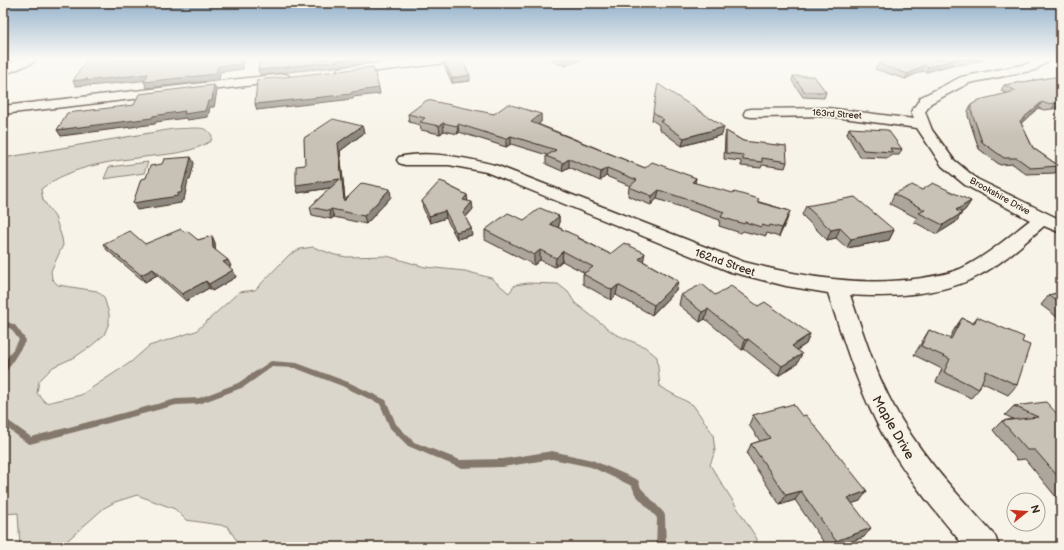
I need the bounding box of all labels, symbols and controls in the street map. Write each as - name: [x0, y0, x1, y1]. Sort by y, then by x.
- street label: 163rd Street: [812, 107, 862, 122]
- street label: Brookshire Drive: [968, 175, 1032, 218]
- street label: 162nd Street: [693, 246, 757, 279]
- street label: Maple Drive: [869, 393, 918, 462]
- north arrow: [1006, 492, 1046, 532]
- text: N: [1028, 503, 1043, 515]

